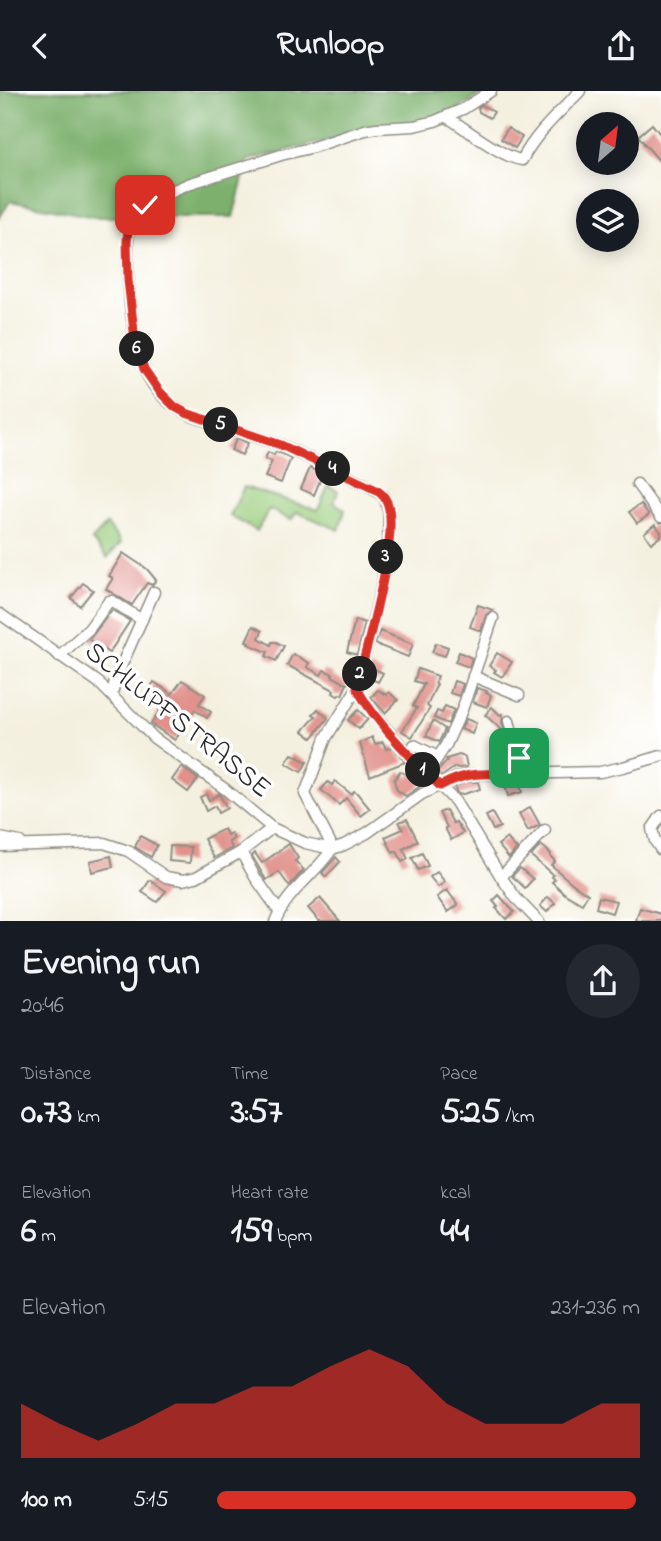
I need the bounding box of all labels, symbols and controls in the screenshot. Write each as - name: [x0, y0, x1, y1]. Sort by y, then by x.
- text: Runloop: [277, 22, 384, 69]
- icon: back: [21, 27, 59, 65]
- icon: share: [602, 27, 640, 65]
- north arrow: [576, 112, 639, 175]
- map controls: [576, 112, 639, 252]
- pin: [115, 175, 175, 235]
- icon: check: [126, 186, 164, 224]
- button: layers: [576, 189, 639, 252]
- pin: 6: [120, 331, 154, 367]
- text: 6: [132, 335, 141, 362]
- pin: 5: [204, 407, 238, 443]
- text: 5: [215, 411, 226, 438]
- pin: 4: [316, 451, 350, 487]
- text: 4: [329, 455, 336, 482]
- pin: 3: [368, 539, 404, 575]
- text: 3: [382, 543, 389, 570]
- street label: SCHLUPFSTRASSE: [75, 633, 279, 809]
- pin: 2: [342, 657, 378, 691]
- text: 2: [355, 660, 364, 687]
- pin: [489, 728, 549, 788]
- icon: arrive: [500, 739, 538, 777]
- pin: 1: [406, 753, 440, 787]
- text: 1: [419, 756, 426, 783]
- text: Evening run: [21, 936, 200, 992]
- button: share: [566, 944, 640, 1018]
- text: 20:46: [21, 990, 64, 1023]
- text: Distance: [21, 1061, 91, 1088]
- text: Time: [231, 1061, 268, 1088]
- text: Pace: [440, 1061, 477, 1088]
- text: 0.73: [21, 1088, 72, 1139]
- text: 3:57: [231, 1088, 283, 1139]
- text: 5:25: [440, 1088, 501, 1139]
- text: km: [72, 1104, 100, 1131]
- text: /km: [501, 1104, 534, 1131]
- text: Elevation: [21, 1180, 91, 1207]
- text: Heart rate: [231, 1180, 309, 1207]
- text: kcal: [440, 1180, 471, 1207]
- text: 6: [21, 1207, 36, 1258]
- text: 159: [231, 1207, 272, 1258]
- text: 44: [440, 1207, 469, 1258]
- text: m: [36, 1223, 56, 1250]
- text: bpm: [272, 1223, 312, 1250]
- text: Elevation: [21, 1292, 106, 1325]
- text: 231–236 m: [550, 1292, 640, 1325]
- text: 100 m: [21, 1484, 72, 1517]
- text: 5:15: [133, 1484, 169, 1517]

